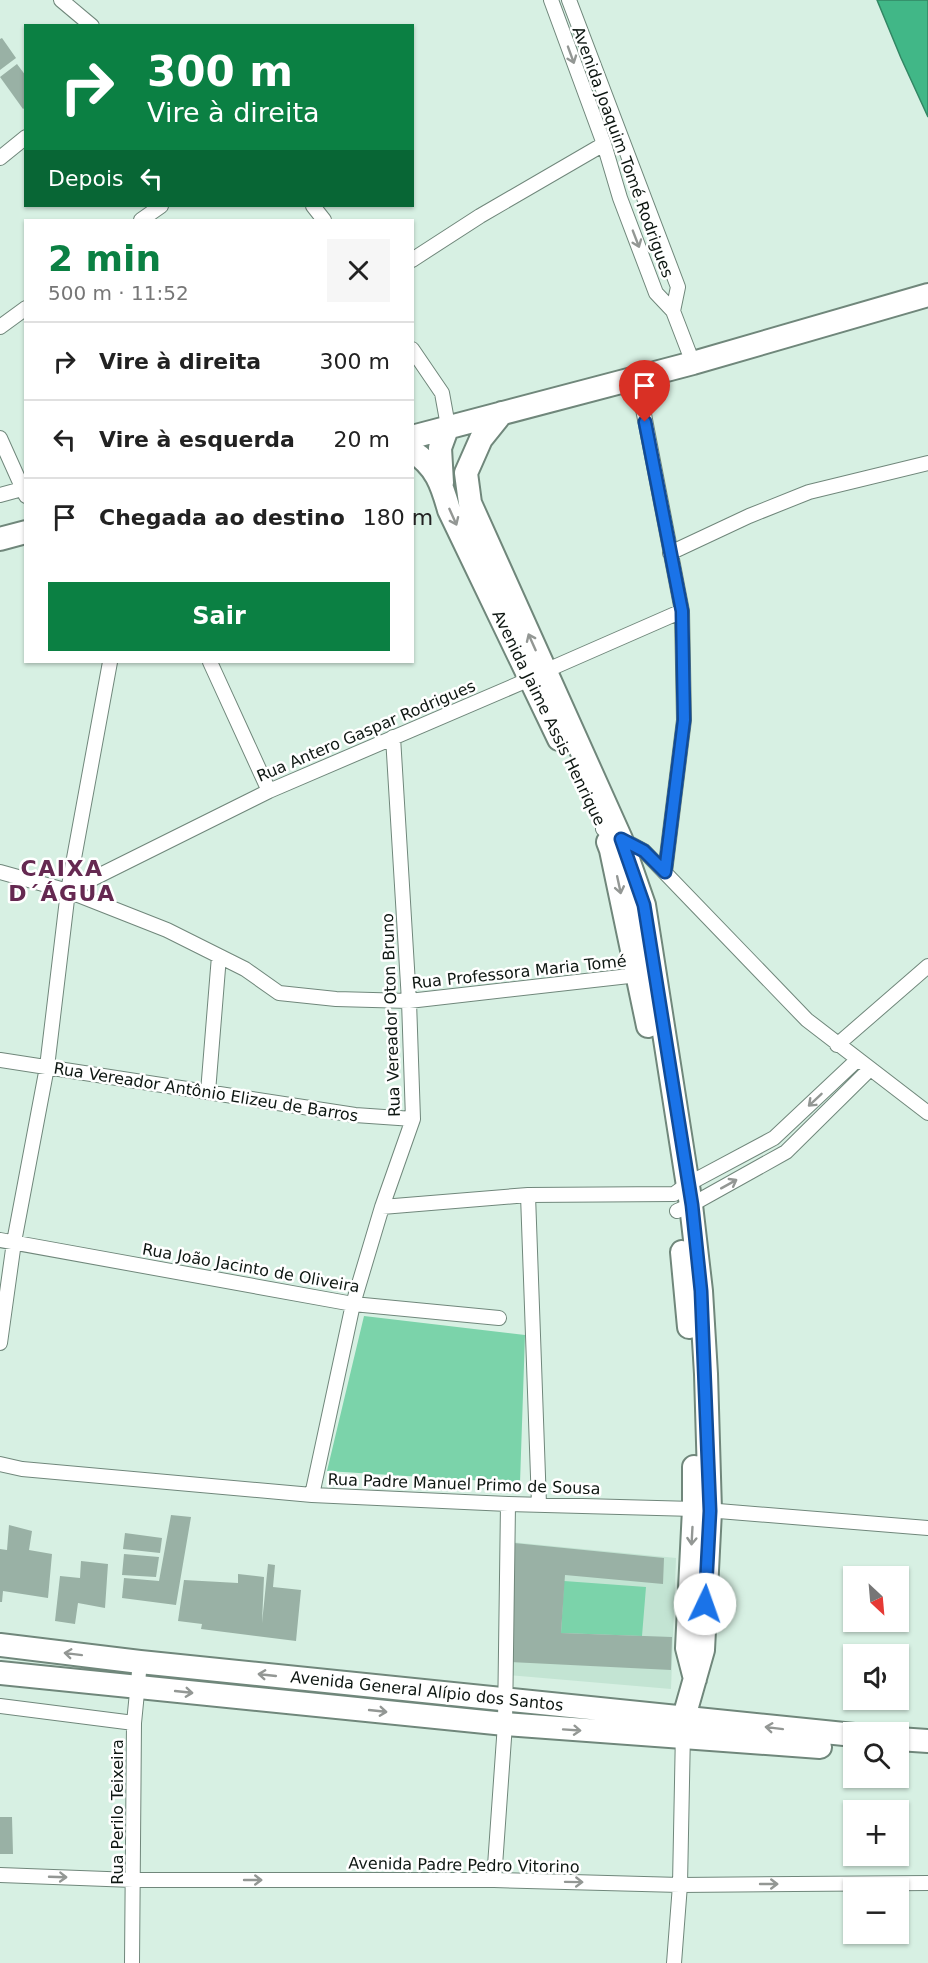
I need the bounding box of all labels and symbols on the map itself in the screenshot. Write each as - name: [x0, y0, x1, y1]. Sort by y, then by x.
- street label: Avenida Joaquim Tomé Rodrigues: [569, 24, 677, 280]
- one-way arrow: [566, 45, 577, 64]
- one-way arrow: [631, 229, 642, 248]
- pin: [619, 360, 670, 422]
- one-way arrow: [447, 508, 459, 526]
- street label: Avenida Jaime Assis Henrique: [488, 607, 610, 829]
- one-way arrow: [526, 634, 537, 652]
- street label: Rua Antero Gaspar Rodrigues: [254, 676, 478, 786]
- district label: CAIXA D´ÁGUA: [8, 856, 116, 906]
- one-way arrow: [614, 875, 625, 895]
- street label: Rua Vereador Oton Bruno: [378, 913, 404, 1117]
- street label: Rua Professora Maria Tomé: [411, 951, 627, 993]
- street label: Rua Vereador Antônio Elizeu de Barros: [52, 1059, 360, 1125]
- one-way arrow: [807, 1092, 822, 1107]
- one-way arrow: [720, 1178, 738, 1189]
- street label: Rua João Jacinto de Oliveira: [141, 1240, 361, 1296]
- street label: Rua Padre Manuel Primo de Sousa: [327, 1470, 601, 1498]
- one-way arrow: [687, 1526, 698, 1546]
- north arrow: [843, 1566, 909, 1632]
- position arrow: [673, 1572, 737, 1636]
- one-way arrow: [64, 1648, 84, 1659]
- street label: Avenida General Alípio dos Santos: [290, 1667, 564, 1715]
- one-way arrow: [258, 1669, 278, 1680]
- one-way arrow: [173, 1687, 193, 1698]
- one-way arrow: [367, 1706, 387, 1717]
- one-way arrow: [765, 1722, 785, 1733]
- one-way arrow: [561, 1724, 581, 1735]
- street label: Rua Perilo Teixeira: [108, 1739, 127, 1885]
- street label: Avenida Padre Pedro Vitorino: [348, 1853, 580, 1877]
- one-way arrow: [48, 1871, 68, 1883]
- one-way arrow: [243, 1874, 263, 1886]
- one-way arrow: [564, 1876, 584, 1888]
- one-way arrow: [759, 1878, 779, 1890]

